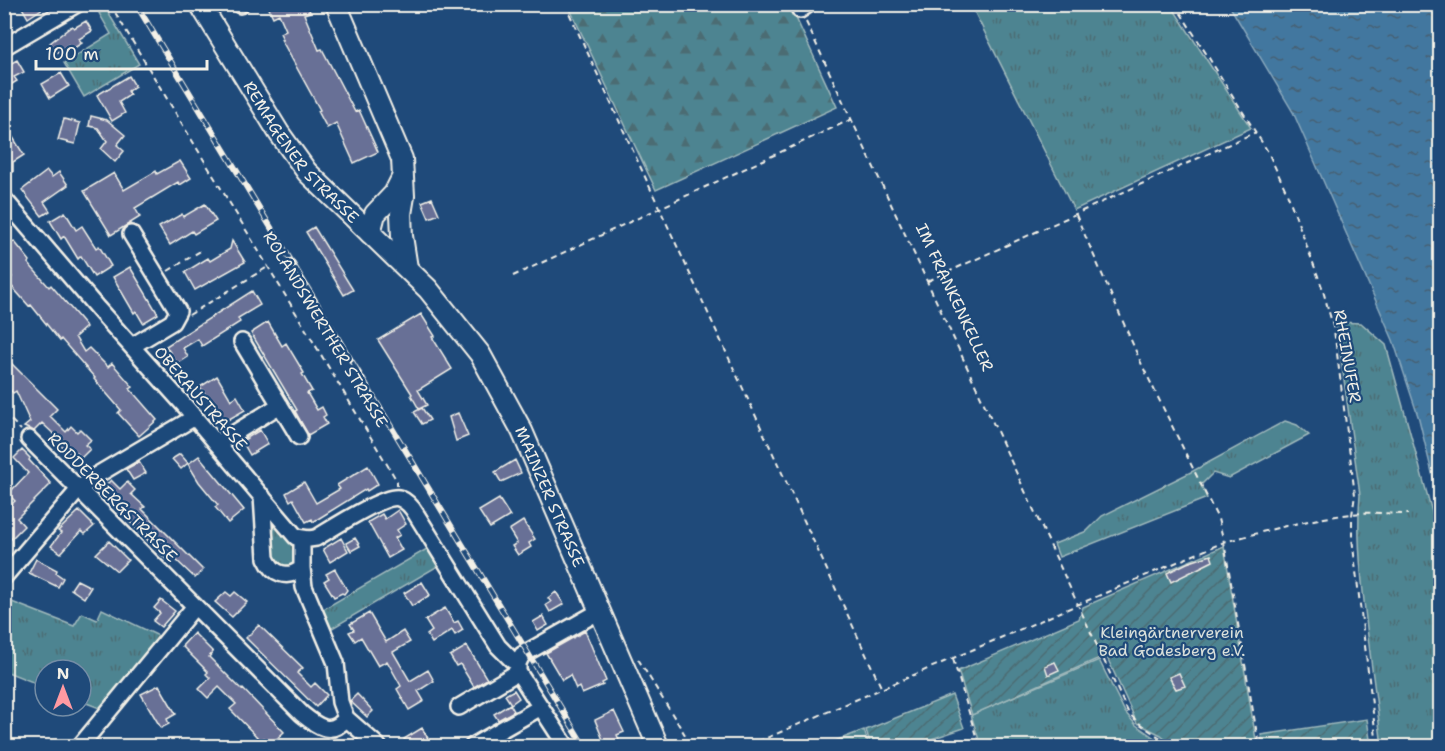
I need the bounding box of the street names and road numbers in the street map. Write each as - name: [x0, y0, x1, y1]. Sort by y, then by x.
- street label: REMAGENER STRASSE: [239, 77, 363, 228]
- street label: IM FRANKENKELLER: [911, 220, 998, 375]
- street label: ROLANDSWERTHER STRASSE: [259, 227, 393, 431]
- street label: RHEINUFER: [1329, 308, 1366, 404]
- street label: OBERAUSTRASSE: [149, 342, 252, 455]
- street label: MAINZER STRASSE: [510, 423, 589, 570]
- street label: RODDERBERGSTRASSE: [43, 428, 182, 567]

